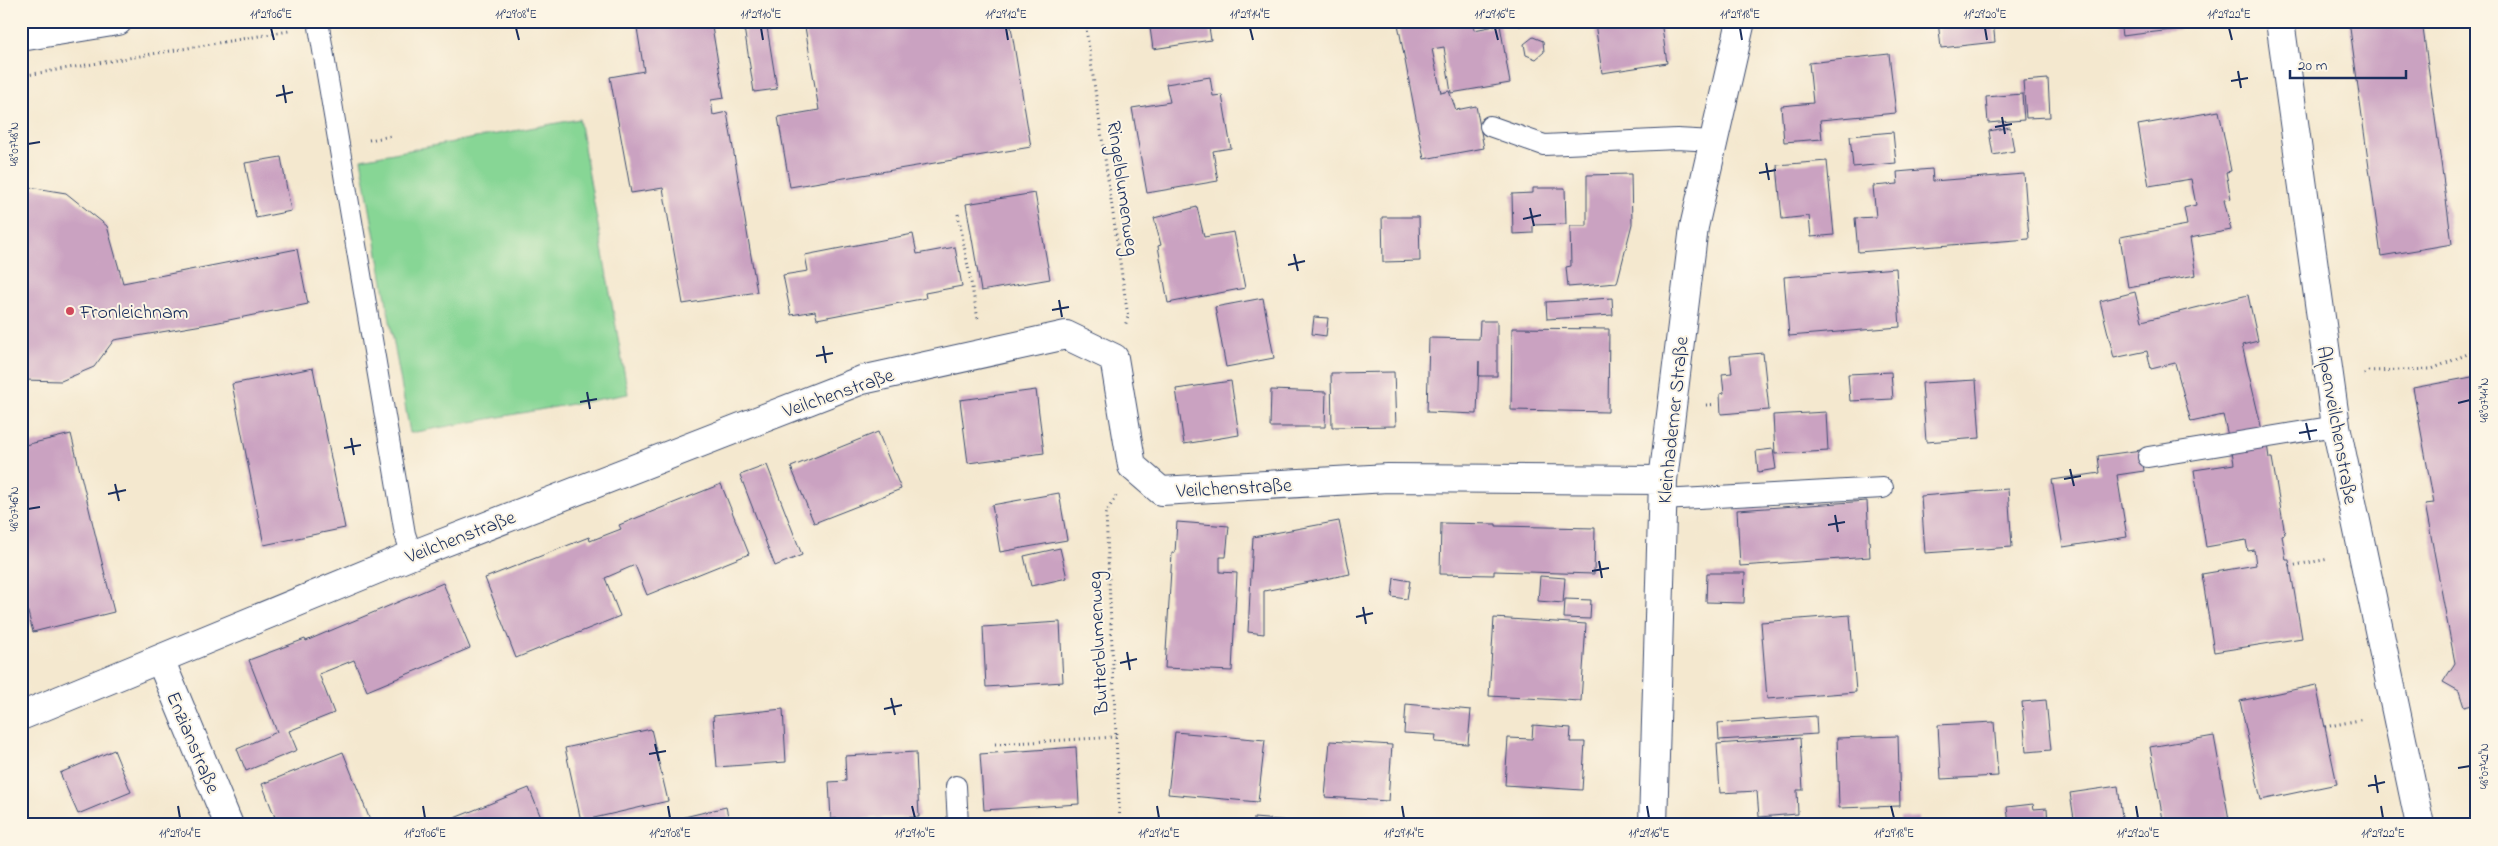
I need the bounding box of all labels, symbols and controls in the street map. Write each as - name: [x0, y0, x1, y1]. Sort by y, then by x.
- text: 11°29'06"E: [250, 6, 292, 24]
- text: 11°29'08"E: [495, 6, 537, 24]
- text: 11°29'10"E: [741, 6, 781, 24]
- text: 11°29'12"E: [985, 6, 1027, 24]
- text: 11°29'14"E: [1230, 6, 1270, 24]
- text: 11°29'16"E: [1475, 6, 1515, 24]
- text: 11°29'18"E: [1720, 6, 1760, 24]
- text: 11°29'20"E: [1964, 6, 2006, 24]
- text: 11°29'22"E: [2207, 6, 2251, 24]
- scale bar: [2290, 48, 2407, 80]
- text: 20 m: [2298, 55, 2328, 77]
- street label: Ringelblumenweg: [1097, 119, 1145, 258]
- text: 48°07'48"N: [6, 122, 24, 166]
- place label: Fronleichnam: [79, 299, 188, 328]
- marker: Fronleichnam: [64, 305, 76, 317]
- street label: Kleinhaderner Straße: [1651, 335, 1698, 505]
- street label: Alpenveilchenstraße: [2307, 344, 2364, 507]
- street label: Veilchenstraße: [778, 362, 898, 427]
- text: 48°07'44"N: [2476, 378, 2494, 422]
- street label: Veilchenstraße: [1175, 472, 1293, 507]
- text: 48°07'46"N: [6, 486, 24, 532]
- street label: Veilchenstraße: [401, 504, 520, 573]
- street label: Butterblumenweg: [1081, 570, 1119, 716]
- street label: Enzianstraße: [157, 688, 226, 798]
- text: 48°07'42"N: [2476, 743, 2494, 789]
- text: 11°29'04"E: [159, 825, 201, 843]
- text: 11°29'06"E: [404, 825, 446, 843]
- text: 11°29'08"E: [649, 825, 691, 843]
- text: 11°29'10"E: [895, 825, 935, 843]
- text: 11°29'12"E: [1138, 825, 1180, 843]
- text: 11°29'14"E: [1384, 825, 1424, 843]
- text: 11°29'16"E: [1629, 825, 1669, 843]
- text: 11°29'18"E: [1874, 825, 1914, 843]
- text: 11°29'20"E: [2117, 825, 2159, 843]
- text: 11°29'22"E: [2361, 825, 2405, 843]

